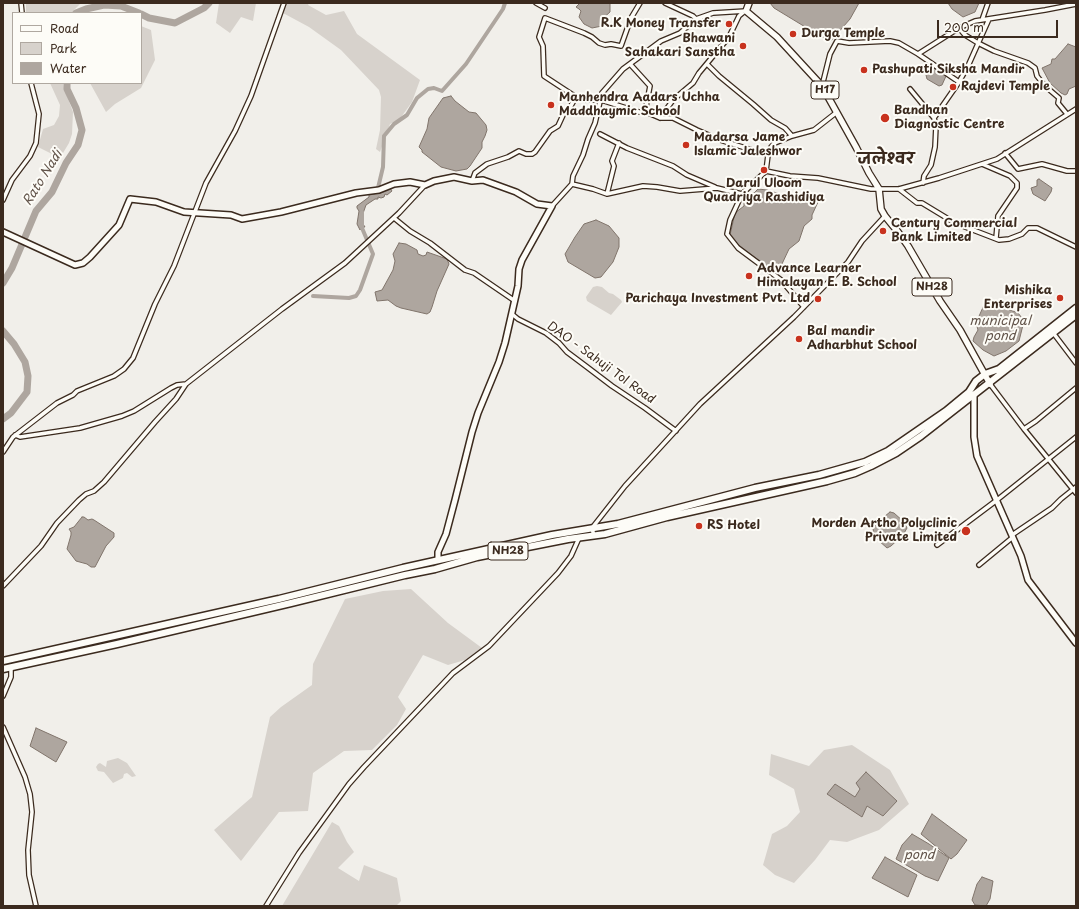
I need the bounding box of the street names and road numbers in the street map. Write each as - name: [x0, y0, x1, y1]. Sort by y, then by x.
- road number: H17: [811, 81, 839, 99]
- road number: NH28: [912, 278, 952, 296]
- street label: DAO - Sahuji Tol Road: [544, 319, 658, 407]
- road number: NH28: [488, 542, 528, 560]

